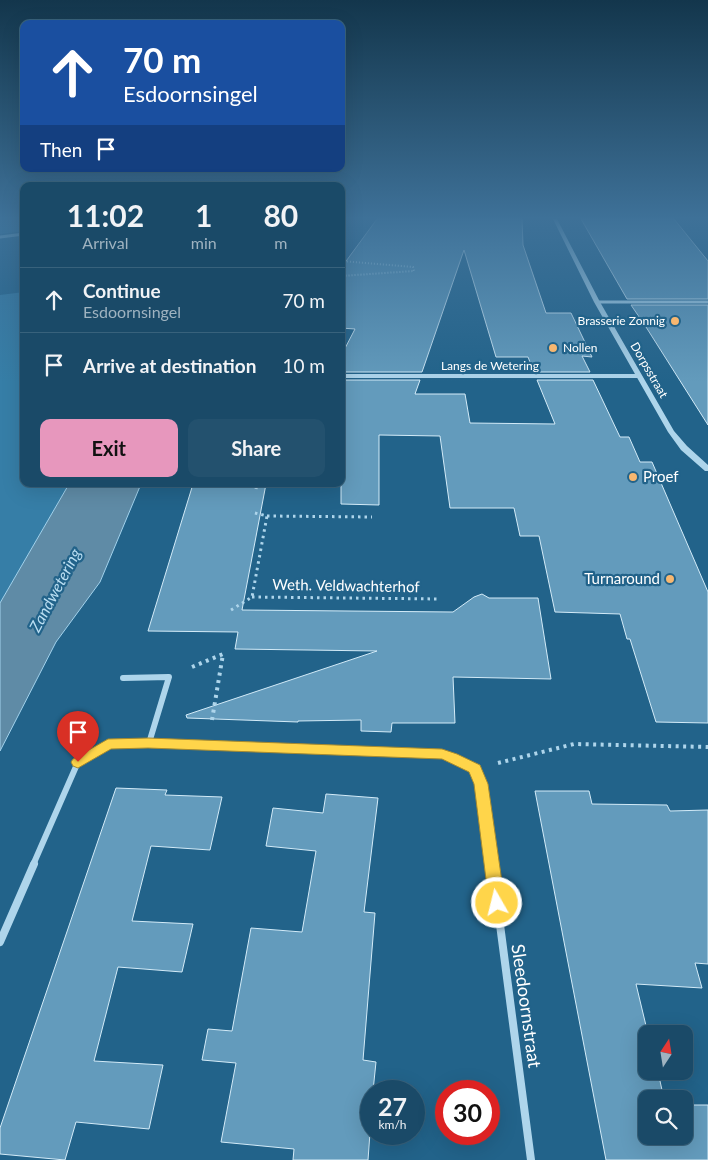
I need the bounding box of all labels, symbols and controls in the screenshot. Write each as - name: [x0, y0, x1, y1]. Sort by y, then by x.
- text: 70 m: [123, 38, 201, 80]
- icon: ahead: [40, 40, 105, 105]
- text: Esdoornsingel: [123, 80, 258, 107]
- icon: arrive: [92, 135, 120, 163]
- text: Then: [40, 138, 82, 161]
- text: 11:02: [67, 197, 144, 233]
- text: 1: [195, 197, 212, 233]
- text: 80: [263, 197, 298, 233]
- text: Arrival: [82, 233, 128, 252]
- text: min: [191, 233, 217, 252]
- text: m: [274, 233, 287, 252]
- text: Continue: [83, 279, 161, 302]
- icon: ahead: [40, 286, 68, 314]
- text: 70 m: [282, 289, 325, 312]
- text: Esdoornsingel: [83, 302, 181, 321]
- place label: Brasserie Zonnig: [578, 313, 665, 328]
- marker: Brasserie Zonnig: [669, 315, 681, 327]
- street label: Dorpsstraat: [627, 339, 672, 401]
- place label: Nollen: [563, 340, 597, 355]
- marker: Nollen: [547, 342, 559, 354]
- icon: arrive: [40, 351, 68, 379]
- text: Arrive at destination: [83, 354, 256, 377]
- text: 10 m: [282, 354, 325, 377]
- street label: Langs de Wetering: [441, 358, 539, 373]
- button: Exit: [40, 419, 178, 477]
- button: Share: [188, 419, 325, 477]
- place label: Proef: [643, 467, 679, 485]
- marker: Proef: [627, 471, 639, 483]
- water label: Zandwetering: [24, 545, 85, 635]
- place label: Turnaround: [584, 569, 660, 587]
- marker: Turnaround: [664, 573, 676, 585]
- street label: Weth. Veldwachterhof: [272, 575, 421, 595]
- pin: [57, 711, 99, 762]
- icon: arrive: [64, 718, 92, 746]
- position arrow: [470, 876, 522, 928]
- street label: Sleedoornstraat: [507, 943, 547, 1070]
- north arrow: [638, 1025, 692, 1080]
- map controls: [638, 1025, 693, 1145]
- speed limit sign: 30: [435, 1080, 500, 1145]
- button: search: [638, 1090, 693, 1145]
- text: 27: [378, 1091, 407, 1121]
- text: km/h: [378, 1117, 407, 1132]

